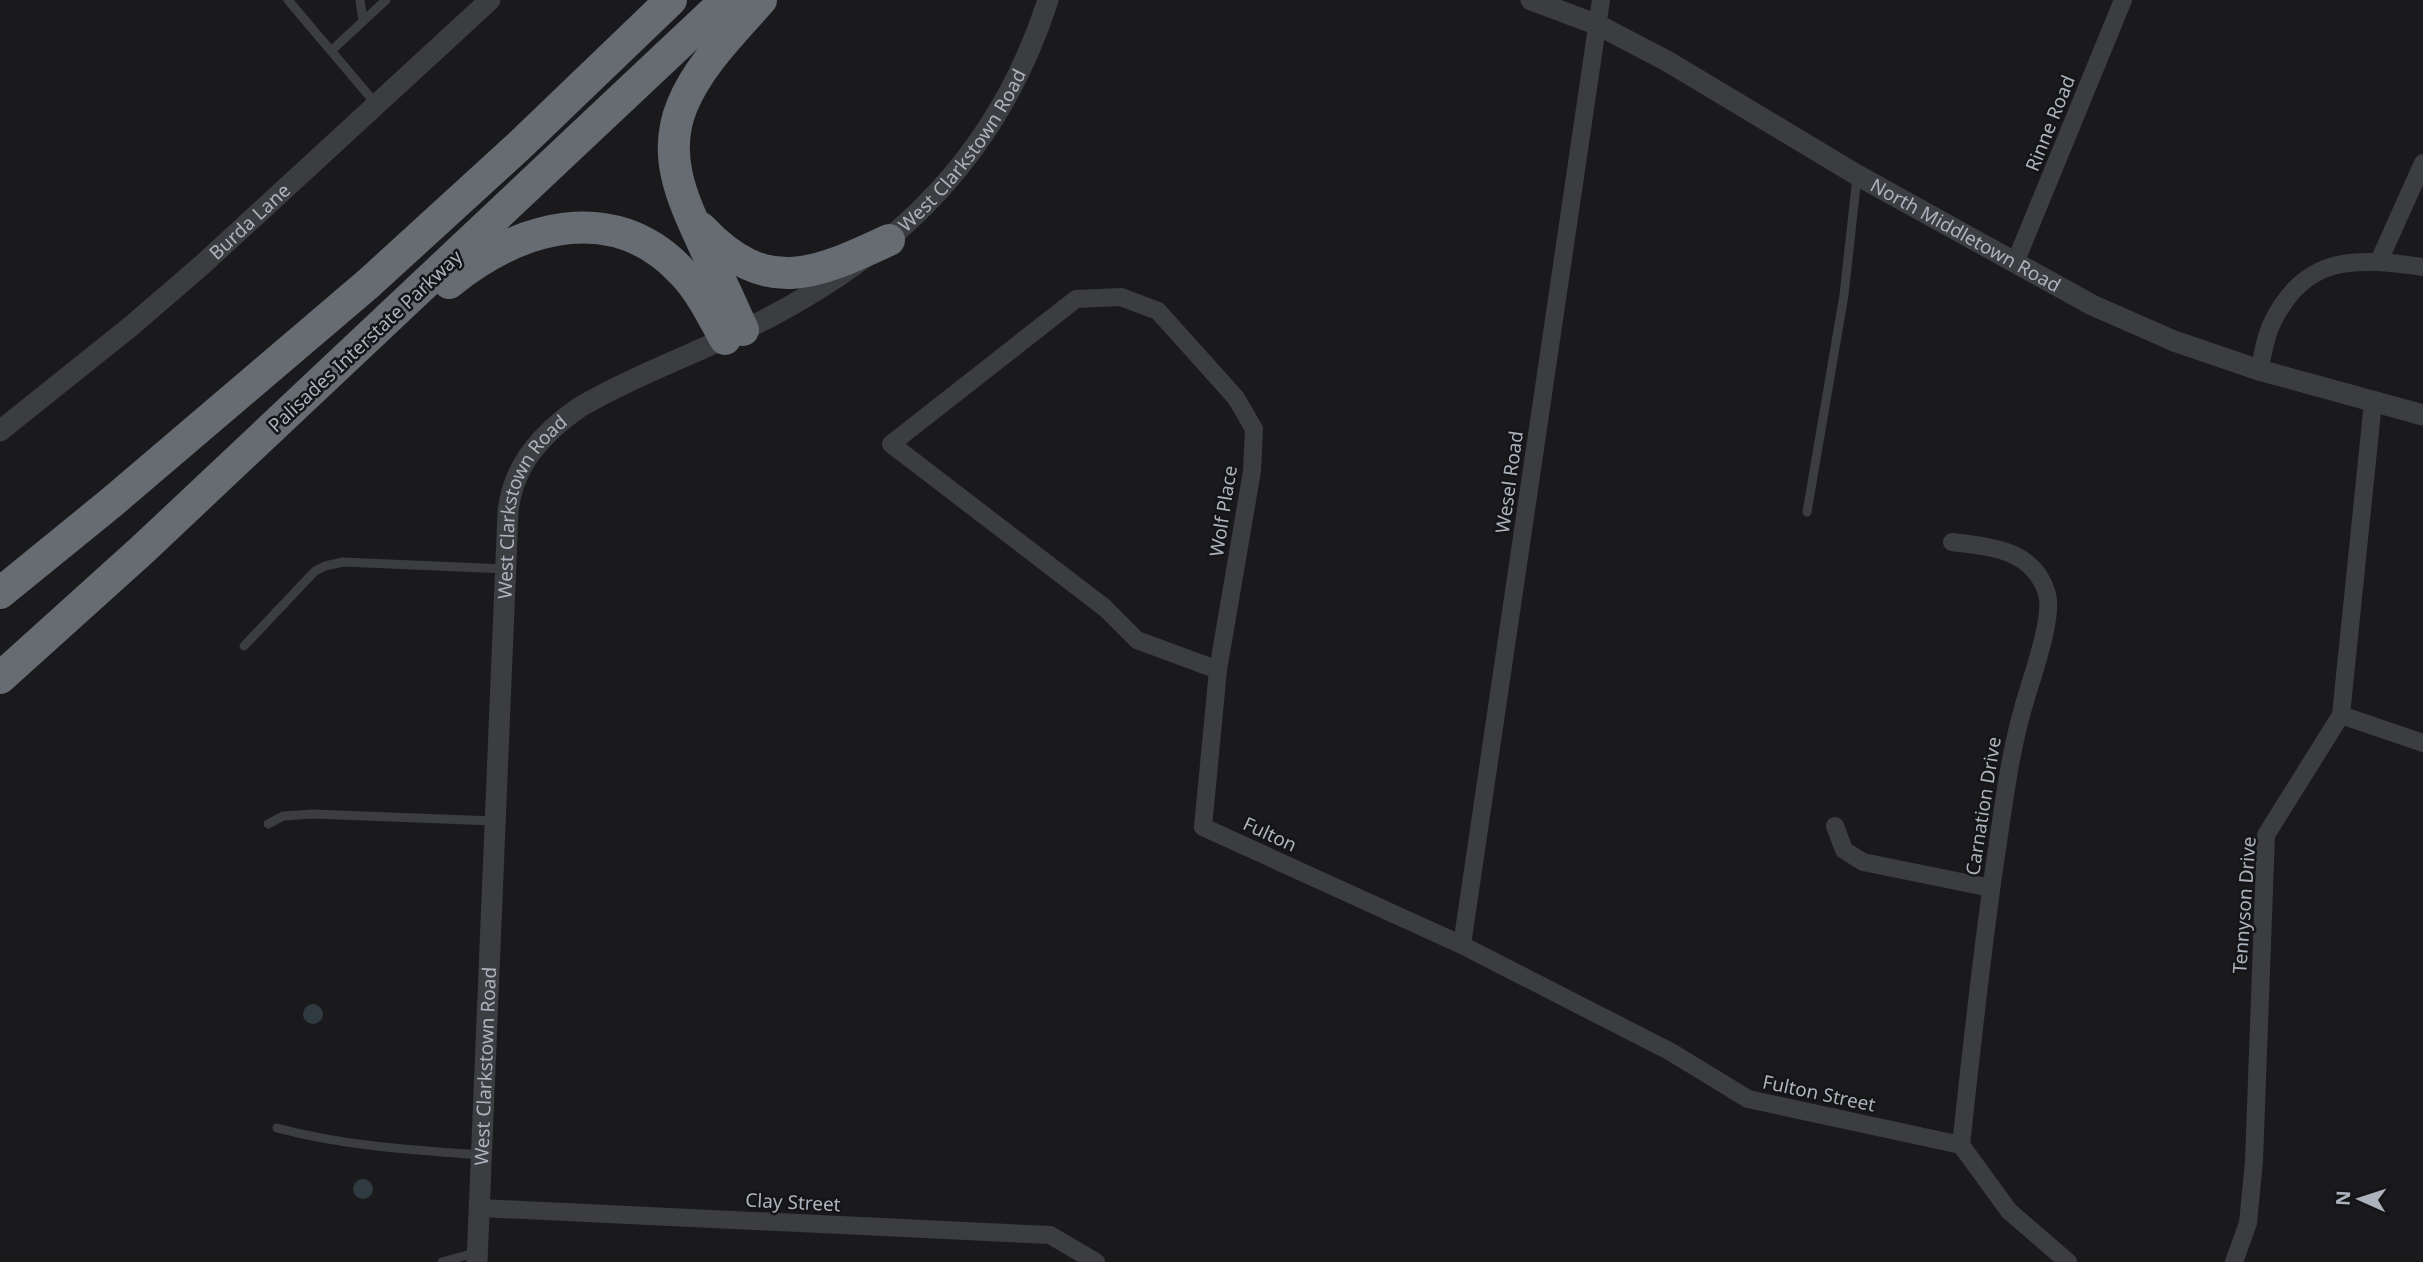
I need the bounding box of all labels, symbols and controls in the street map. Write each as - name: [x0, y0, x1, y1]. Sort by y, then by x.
- street label: West Clarkstown Road: [892, 64, 1032, 238]
- street label: Rinne Road: [2019, 71, 2081, 175]
- street label: North Middletown Road: [1866, 172, 2065, 298]
- street label: Burda Lane: [203, 177, 296, 265]
- street label: Palisades Interstate Parkway: [262, 244, 468, 438]
- street label: West Clarkstown Road: [491, 409, 572, 600]
- street label: Wesel Road: [1489, 429, 1529, 535]
- street label: Wolf Place: [1203, 464, 1243, 558]
- street label: Carnation Drive: [1959, 735, 2007, 877]
- street label: Fulton: [1239, 810, 1301, 858]
- street label: Tennyson Drive: [2226, 836, 2262, 974]
- street label: West Clarkstown Road: [468, 966, 502, 1166]
- street label: Fulton Street: [1760, 1068, 1878, 1118]
- north arrow: [2325, 1164, 2395, 1234]
- street label: Clay Street: [745, 1187, 841, 1217]
- text: N: [2330, 1190, 2356, 1207]

